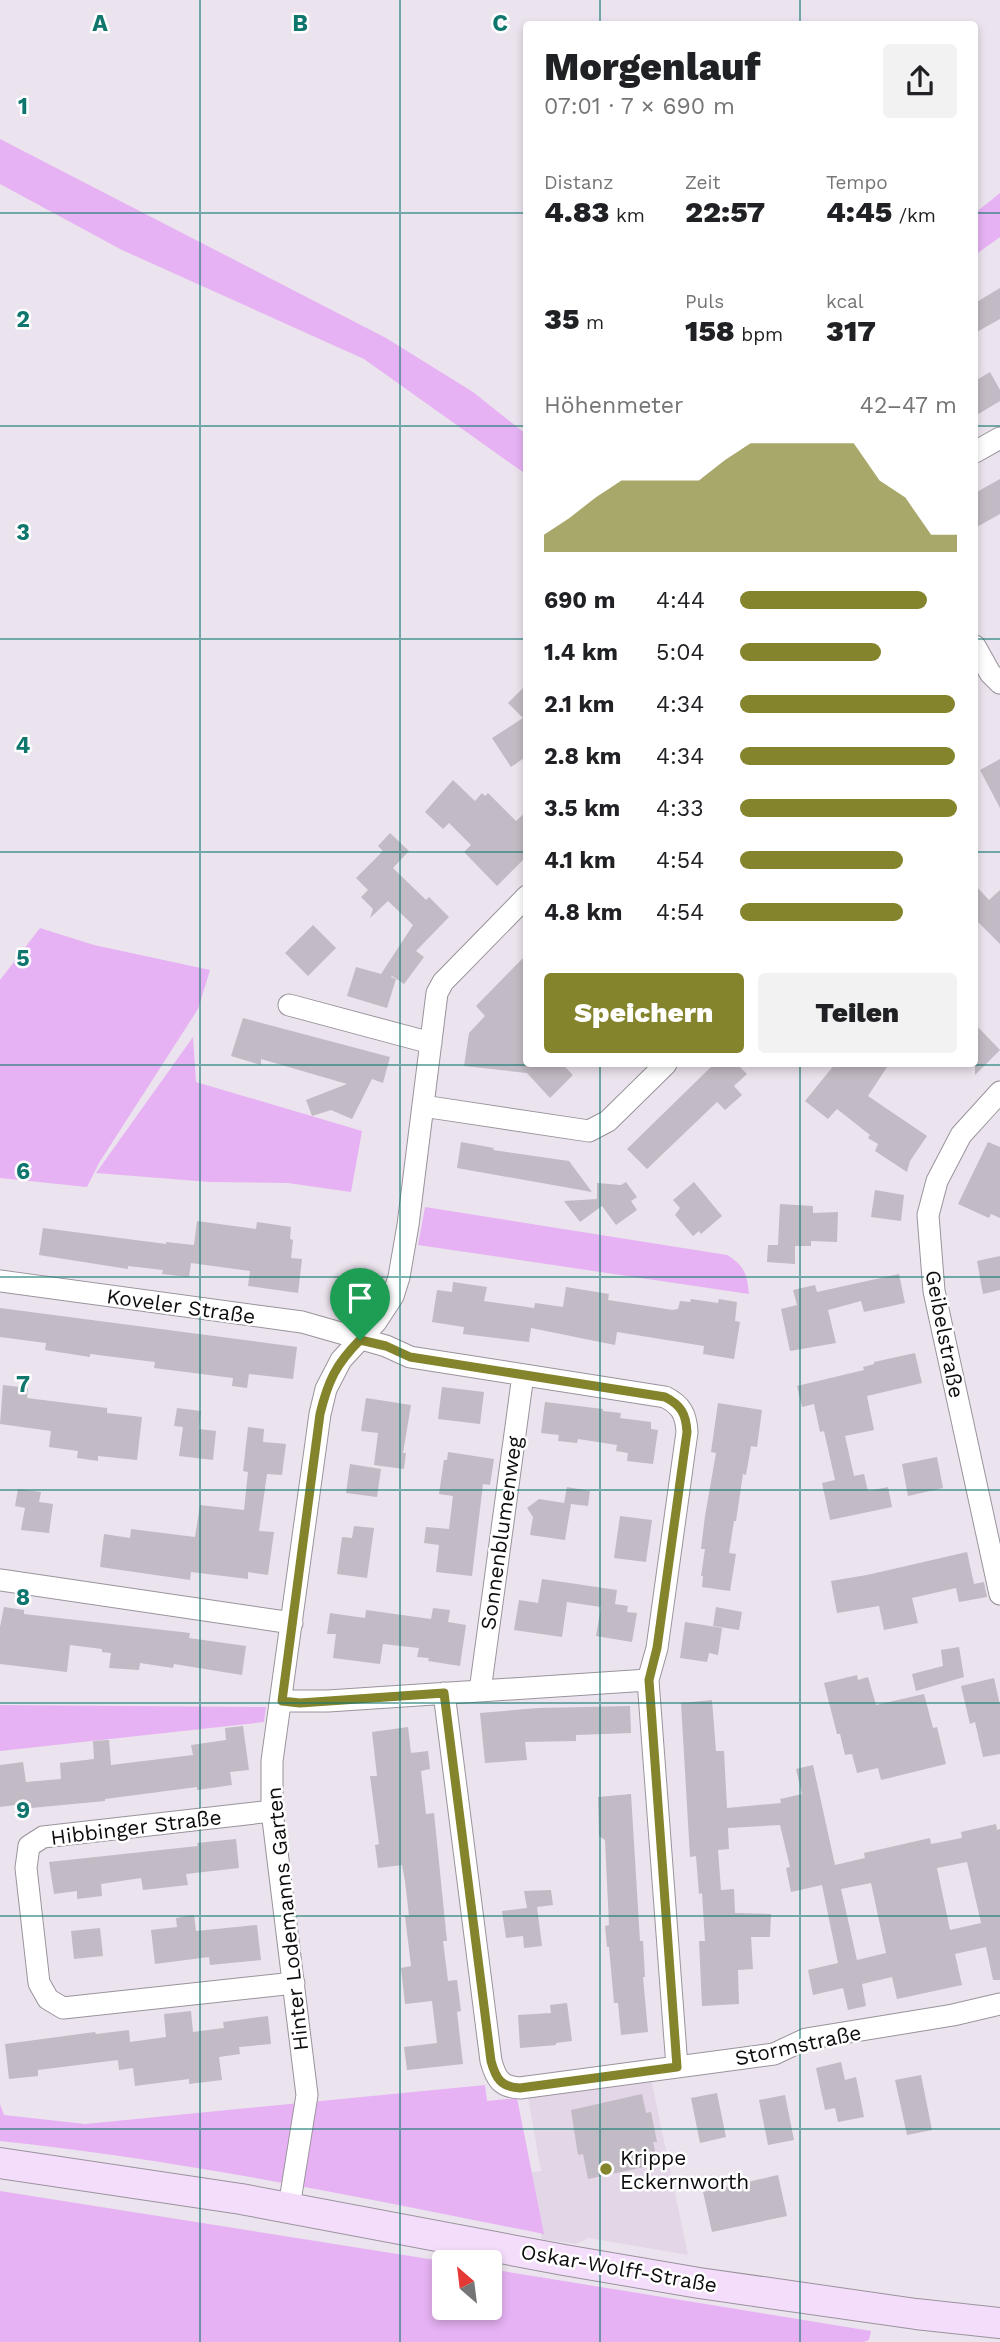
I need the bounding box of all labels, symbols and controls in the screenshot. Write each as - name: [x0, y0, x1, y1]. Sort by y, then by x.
- text: A: [92, 10, 108, 37]
- text: B: [292, 10, 308, 37]
- text: C: [492, 10, 508, 37]
- button: share: [883, 44, 957, 118]
- text: Morgenlauf: [544, 45, 761, 89]
- text: 1: [18, 93, 28, 120]
- text: 07:01 · 7 × 690 m: [544, 93, 735, 120]
- text: Distanz: [544, 171, 613, 194]
- text: Zeit: [685, 171, 721, 194]
- text: Tempo: [826, 171, 888, 194]
- text: 4.83: [544, 194, 609, 229]
- text: 22:57: [685, 194, 765, 229]
- text: 4:45: [826, 194, 892, 229]
- text: km: [609, 204, 645, 227]
- text: /km: [892, 204, 936, 227]
- text: Puls: [685, 290, 724, 313]
- text: kcal: [826, 290, 864, 313]
- text: 35: [544, 301, 579, 336]
- text: 2: [16, 306, 30, 333]
- text: m: [579, 311, 604, 334]
- text: 158: [685, 313, 735, 348]
- text: 317: [826, 313, 876, 348]
- text: bpm: [735, 323, 783, 346]
- text: Höhenmeter: [544, 392, 683, 419]
- text: 42–47 m: [860, 392, 957, 419]
- text: 3: [16, 519, 30, 546]
- text: 690 m: [544, 587, 615, 614]
- text: 4:44: [656, 587, 705, 614]
- text: 1.4 km: [544, 639, 618, 666]
- text: 5:04: [656, 639, 705, 666]
- text: 2.1 km: [544, 691, 615, 718]
- text: 4:34: [656, 691, 704, 718]
- text: 4: [16, 732, 31, 759]
- text: 2.8 km: [544, 743, 621, 770]
- text: 4:34: [656, 743, 704, 770]
- text: 3.5 km: [544, 795, 620, 822]
- text: 4:33: [656, 795, 704, 822]
- text: 4.1 km: [544, 847, 616, 874]
- text: 4:54: [656, 847, 704, 874]
- text: 4.8 km: [544, 899, 622, 926]
- text: 4:54: [656, 899, 704, 926]
- text: 5: [16, 945, 30, 972]
- button: Speichern: [544, 973, 744, 1053]
- button: Teilen: [758, 973, 957, 1053]
- text: 6: [16, 1158, 30, 1185]
- pin: [330, 1268, 390, 1340]
- street label: Geibelstraße: [920, 1268, 970, 1400]
- icon: arrive: [341, 1279, 379, 1317]
- street label: Koveler Straße: [105, 1283, 257, 1329]
- text: 7: [16, 1371, 30, 1398]
- street label: Sonnenblumenweg: [475, 1434, 527, 1631]
- text: 8: [16, 1584, 30, 1611]
- street label: Hinter Lodemanns Garten: [261, 1786, 313, 2052]
- text: 9: [16, 1797, 30, 1824]
- street label: Hibbinger Straße: [49, 1804, 223, 1850]
- street label: Stormstraße: [733, 2019, 863, 2071]
- place label: Krippe Eckernworth: [620, 2145, 749, 2194]
- marker: Krippe Eckernworth: [598, 2161, 614, 2177]
- street label: Oskar-Wolff-Straße: [519, 2238, 719, 2298]
- north arrow: [432, 2250, 502, 2320]
- map controls: [432, 2250, 502, 2320]

